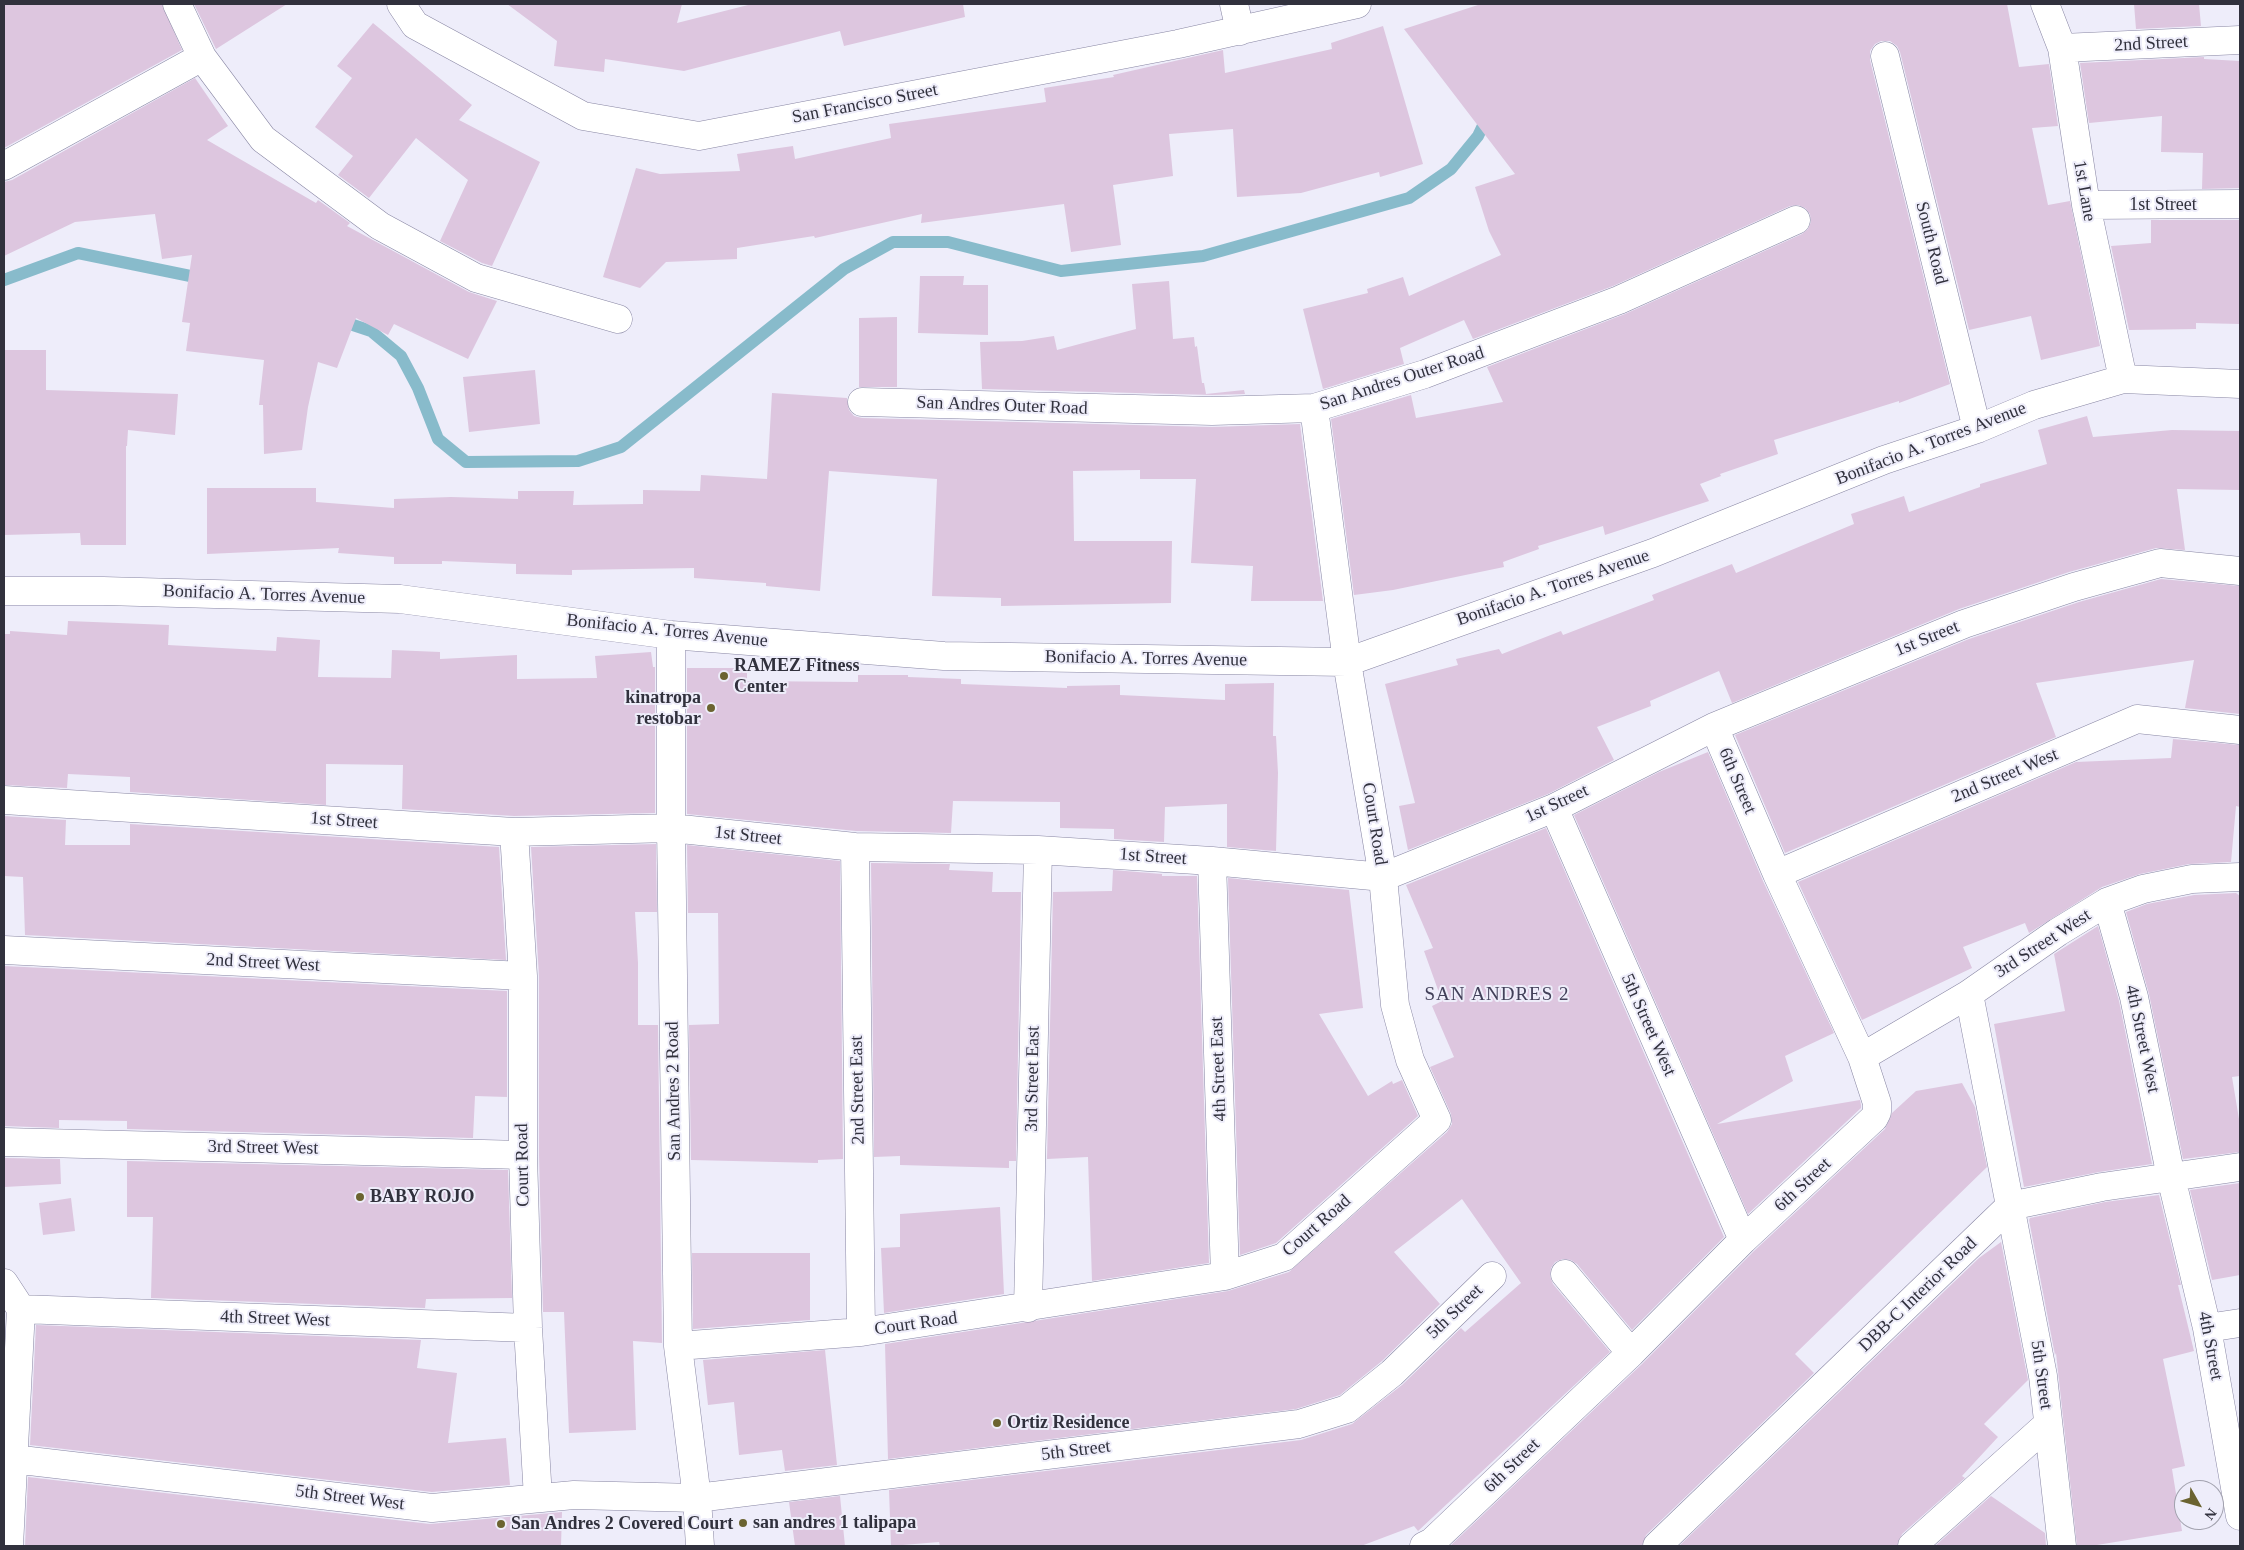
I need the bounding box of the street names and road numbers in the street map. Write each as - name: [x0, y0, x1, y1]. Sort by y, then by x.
- street label: 2nd Street: [2114, 31, 2188, 57]
- street label: San Francisco Street: [790, 79, 940, 129]
- street label: 1st Lane: [2068, 159, 2100, 223]
- street label: 1st Street: [2129, 194, 2197, 216]
- street label: South Road: [1910, 199, 1952, 287]
- street label: San Andres Outer Road: [1317, 342, 1487, 416]
- street label: San Andres Outer Road: [916, 392, 1088, 420]
- street label: Bonifacio A. Torres Avenue: [1833, 398, 2029, 490]
- street label: Bonifacio A. Torres Avenue: [1454, 545, 1652, 631]
- street label: Bonifacio A. Torres Avenue: [163, 581, 365, 609]
- street label: Bonifacio A. Torres Avenue: [565, 610, 769, 652]
- street label: 1st Street: [1892, 616, 1962, 662]
- street label: Bonifacio A. Torres Avenue: [1045, 646, 1247, 672]
- street label: 2nd Street West: [1949, 744, 2061, 808]
- street label: 6th Street: [1713, 745, 1761, 817]
- street label: 1st Street: [1522, 780, 1592, 828]
- street label: Court Road: [1357, 781, 1391, 867]
- street label: 1st Street: [310, 808, 378, 834]
- street label: 1st Street: [713, 822, 783, 850]
- street label: 1st Street: [1119, 844, 1187, 870]
- street label: 3rd Street West: [1991, 905, 2095, 983]
- street label: 2nd Street West: [206, 949, 320, 977]
- street label: 5th Street West: [1616, 971, 1680, 1079]
- street label: 4th Street West: [2120, 983, 2164, 1095]
- street label: 4th Street East: [1206, 1016, 1232, 1122]
- street label: San Andres 2 Road: [662, 1021, 686, 1161]
- street label: 3rd Street East: [1021, 1026, 1045, 1132]
- street label: 2nd Street East: [846, 1035, 870, 1145]
- street label: Court Road: [511, 1123, 535, 1207]
- street label: 3rd Street West: [208, 1136, 318, 1160]
- street label: 6th Street: [1770, 1153, 1836, 1217]
- street label: Court Road: [1278, 1190, 1356, 1262]
- street label: DBB-C Interior Road: [1854, 1233, 1982, 1357]
- street label: 5th Street: [1423, 1280, 1487, 1344]
- street label: 4th Street West: [220, 1306, 330, 1332]
- street label: Court Road: [873, 1307, 959, 1341]
- street label: 4th Street: [2193, 1310, 2227, 1382]
- street label: 5th Street: [2025, 1339, 2057, 1411]
- street label: 6th Street: [1480, 1434, 1544, 1498]
- street label: 5th Street: [1040, 1436, 1112, 1466]
- street label: 5th Street West: [294, 1481, 406, 1515]

